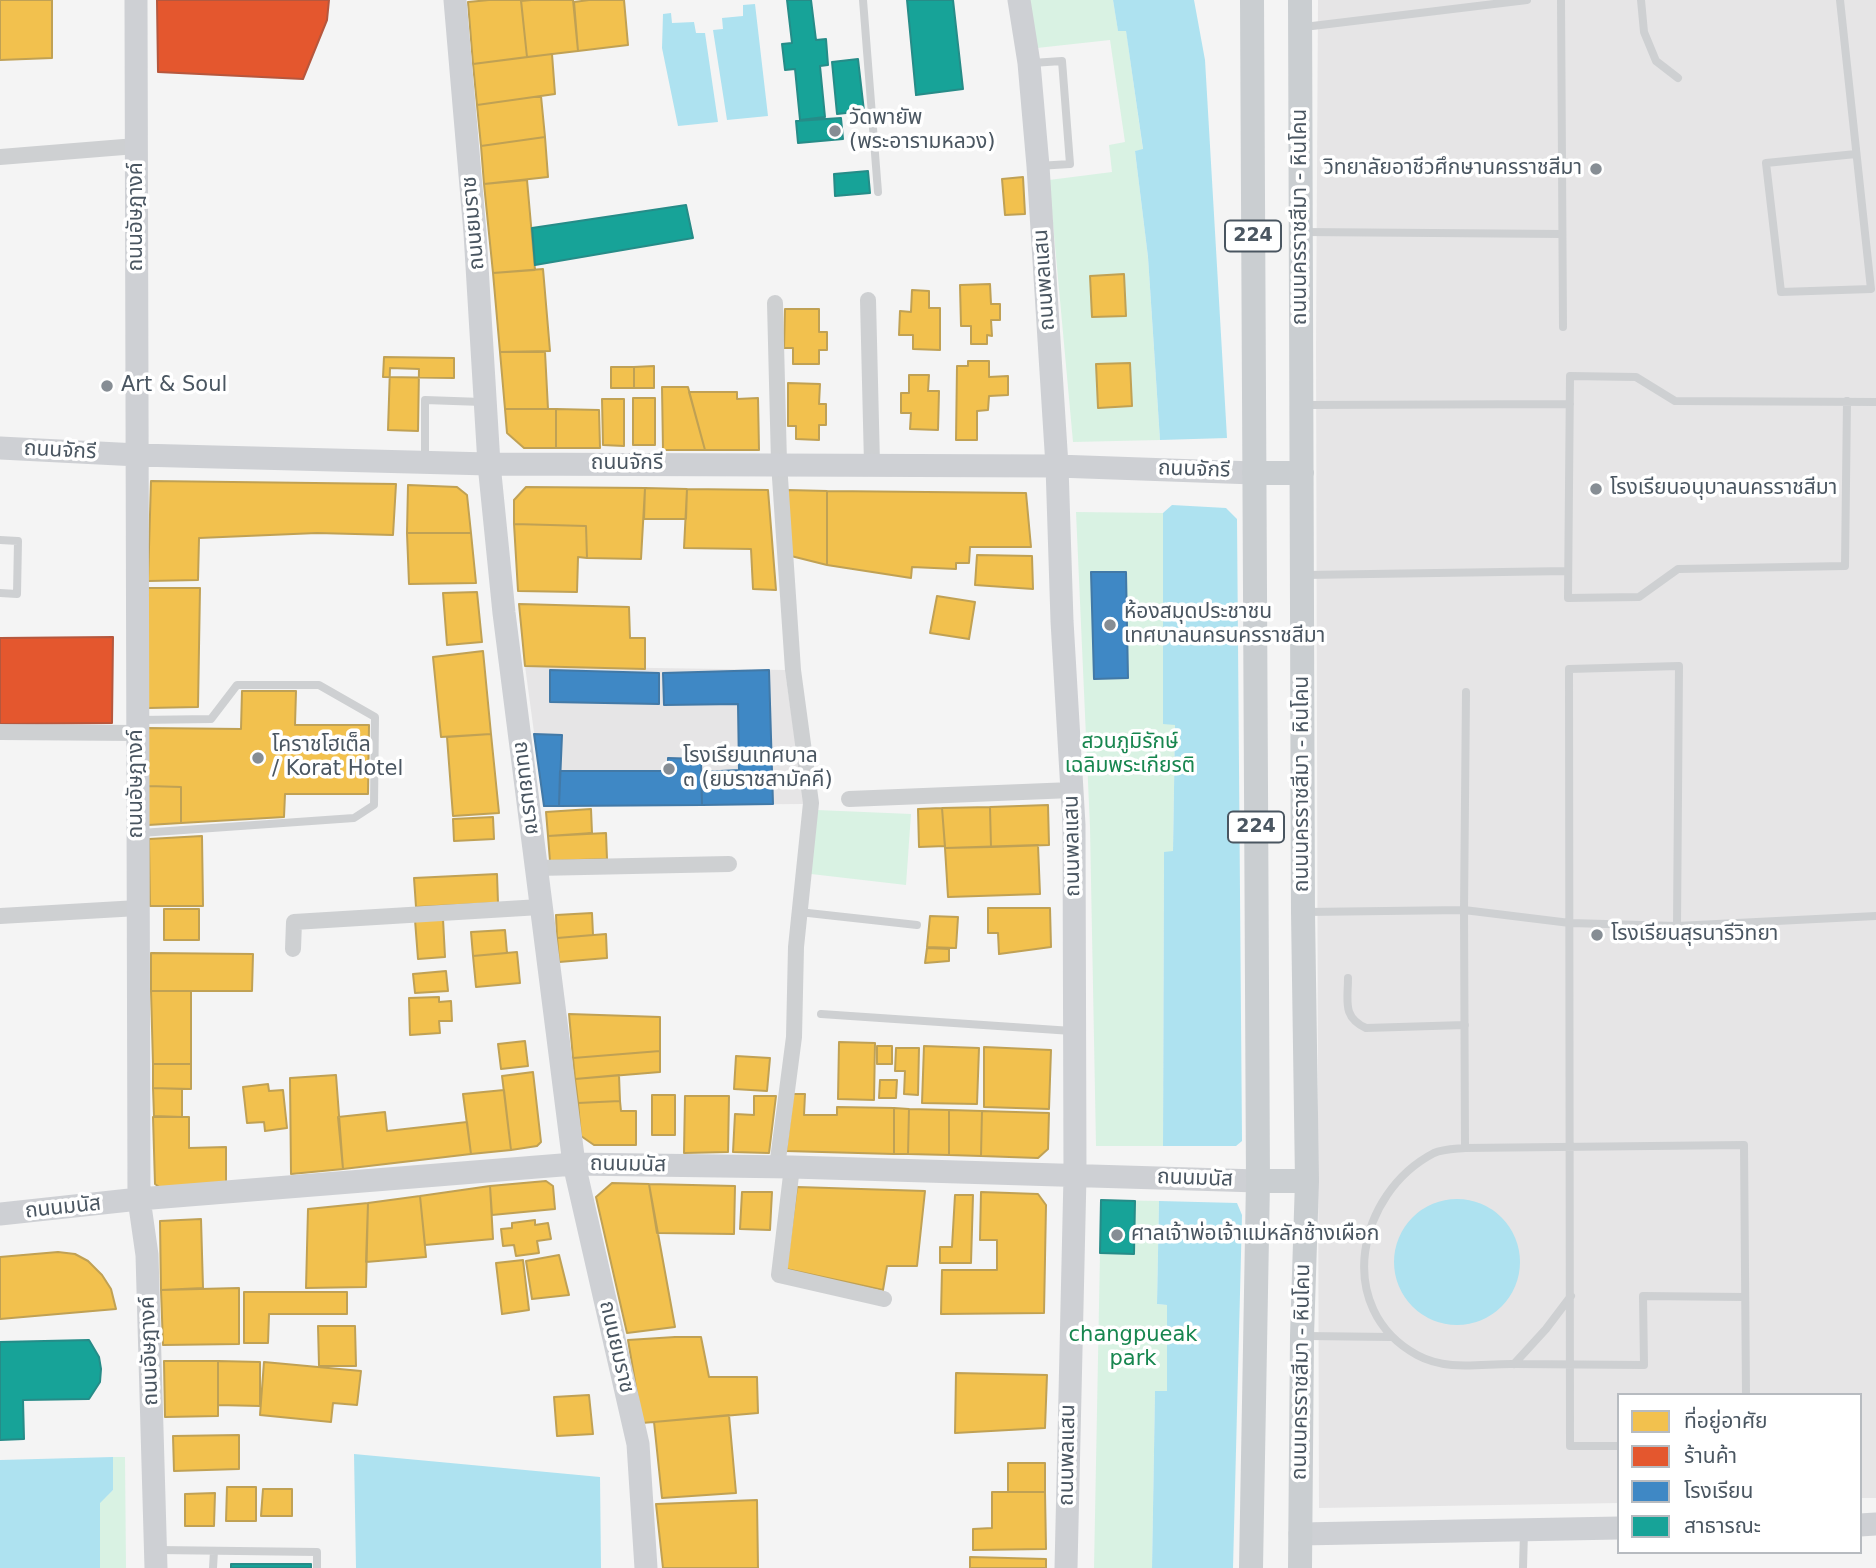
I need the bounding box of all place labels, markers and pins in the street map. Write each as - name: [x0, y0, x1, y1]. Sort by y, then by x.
- place label: วัดพายัพ (พระอารามหลวง): [849, 106, 996, 156]
- marker: วัดพายัพ (พระอารามหลวง): [827, 123, 843, 139]
- place label: วิทยาลัยอาชีวศึกษานครราชสีมา: [1323, 156, 1582, 182]
- marker: วิทยาลัยอาชีวศึกษานครราชสีมา: [1588, 161, 1604, 177]
- place label: Art & Soul: [121, 373, 227, 399]
- marker: Art & Soul: [99, 378, 115, 394]
- place label: โรงเรียนอนุบาลนครราชสีมา: [1610, 476, 1837, 502]
- marker: โรงเรียนอนุบาลนครราชสีมา: [1588, 481, 1604, 497]
- place label: ห้องสมุดประชาชน เทศบาลนครนครราชสีมา: [1124, 600, 1325, 650]
- marker: ห้องสมุดประชาชน เทศบาลนครนครราชสีมา: [1102, 617, 1118, 633]
- place label: โคราชโฮเต็ล / Korat Hotel: [272, 733, 403, 783]
- place label: โรงเรียนเทศบาล ๓ (ยมราชสามัคคี): [683, 744, 833, 794]
- marker: โคราชโฮเต็ล / Korat Hotel: [250, 750, 266, 766]
- marker: โรงเรียนเทศบาล ๓ (ยมราชสามัคคี): [661, 761, 677, 777]
- place label: โรงเรียนสุรนารีวิทยา: [1611, 922, 1778, 948]
- marker: โรงเรียนสุรนารีวิทยา: [1589, 927, 1605, 943]
- place label: ศาลเจ้าพ่อเจ้าแม่หลักช้างเผือก: [1131, 1222, 1379, 1248]
- marker: ศาลเจ้าพ่อเจ้าแม่หลักช้างเผือก: [1109, 1227, 1125, 1243]

